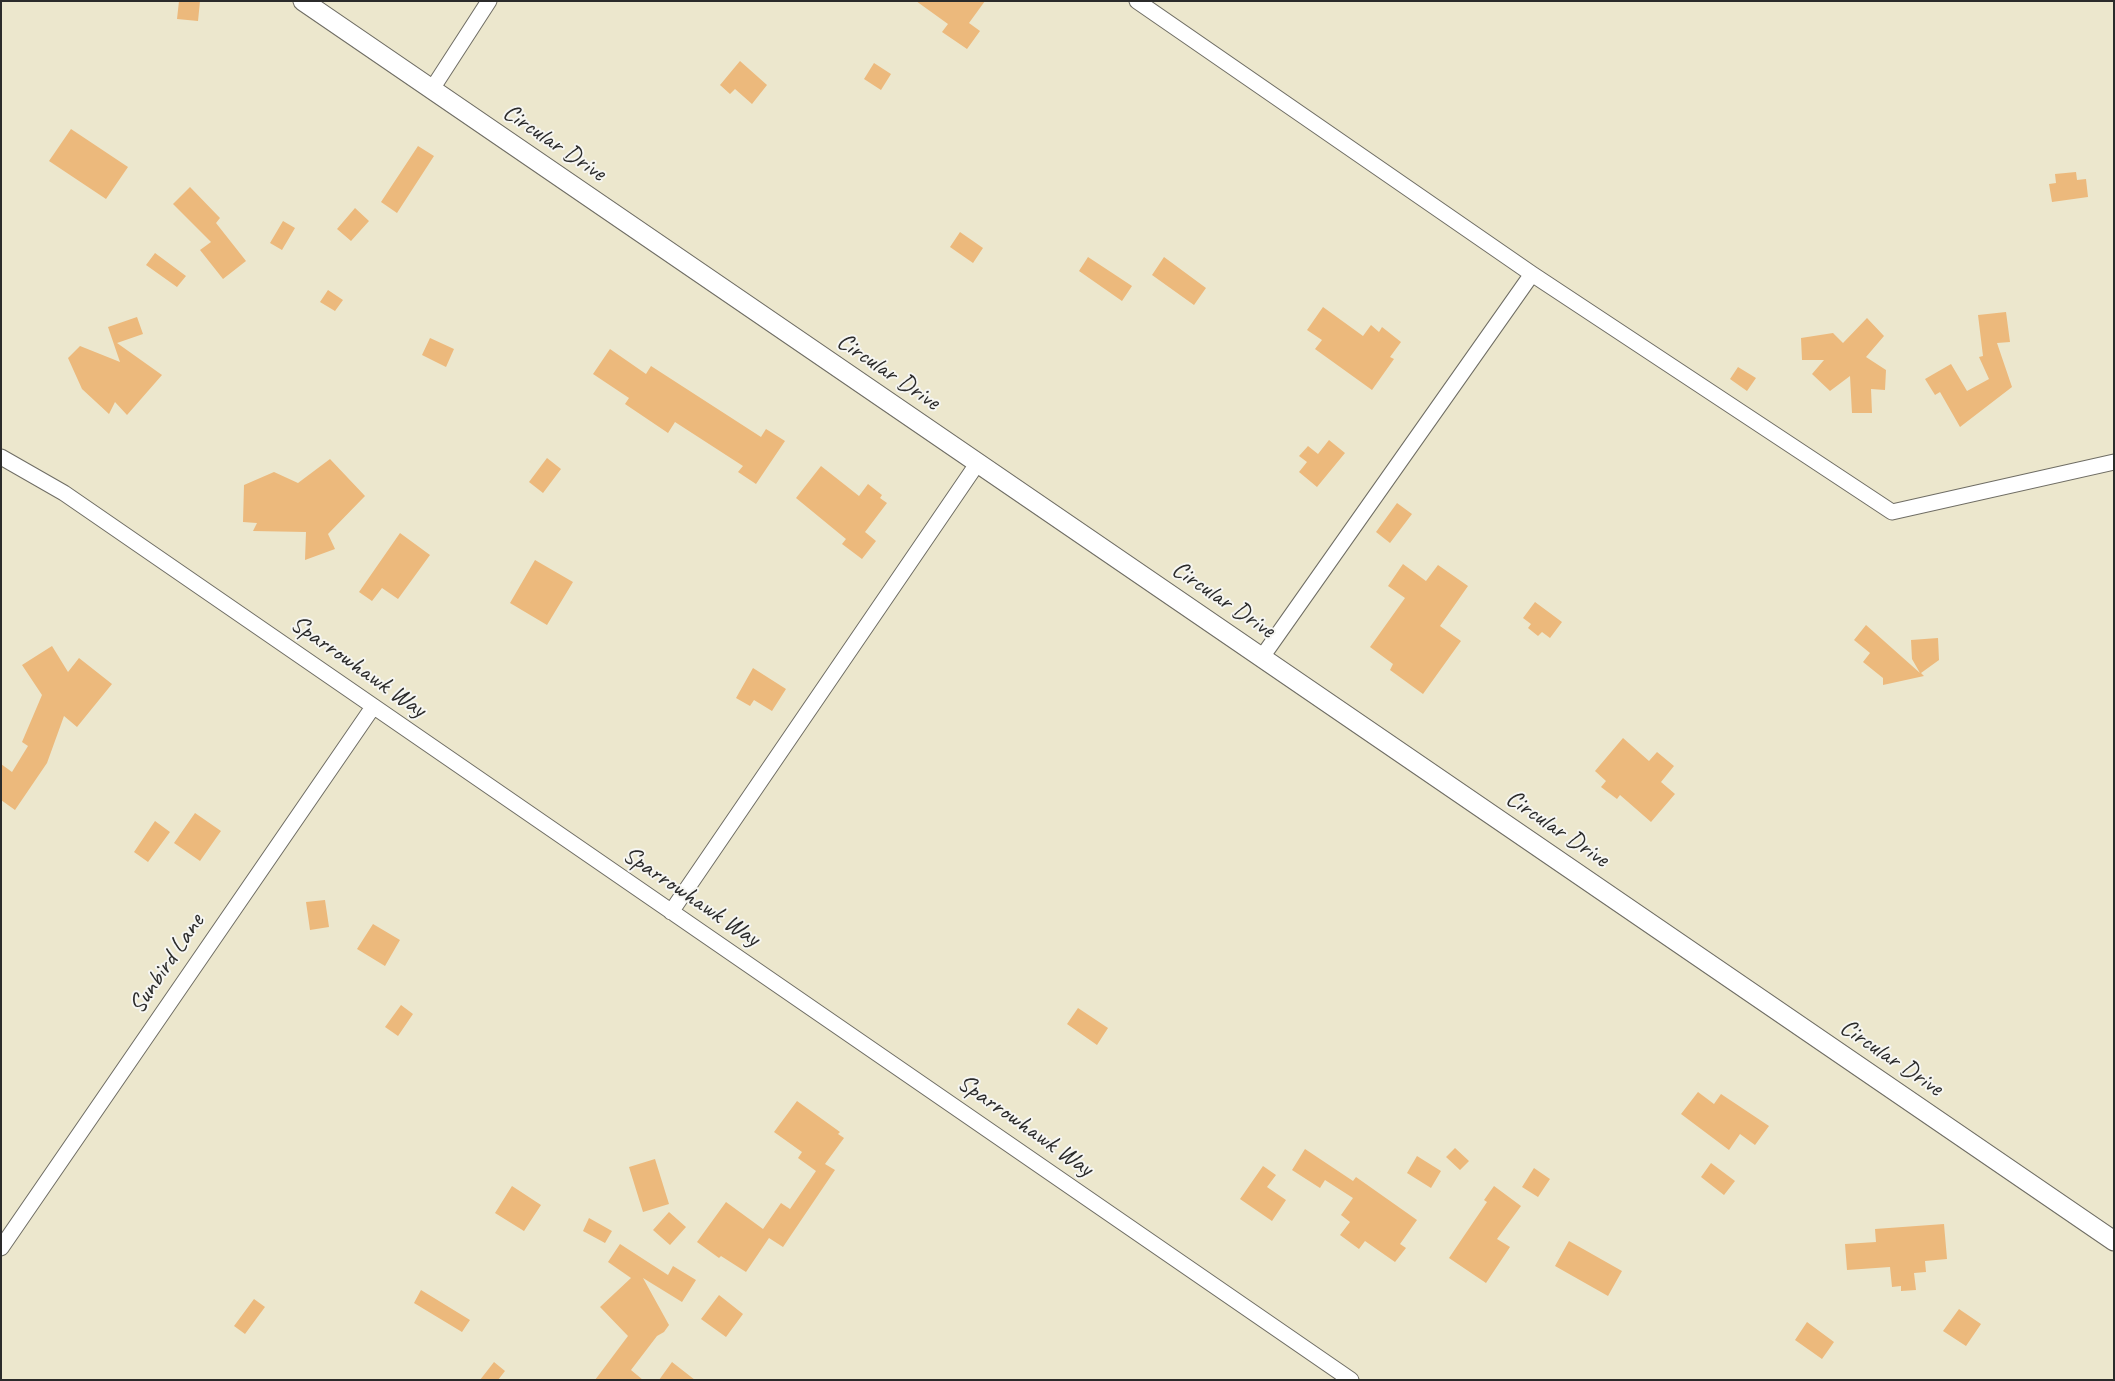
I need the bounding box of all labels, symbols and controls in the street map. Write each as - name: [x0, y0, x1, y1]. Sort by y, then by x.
- street label: Circular Drive: [497, 98, 611, 188]
- street label: Circular Drive: [831, 327, 945, 417]
- street label: Circular Drive: [1166, 555, 1280, 645]
- street label: Sparrowhawk Way: [284, 609, 432, 725]
- street label: Circular Drive: [1500, 784, 1614, 874]
- street label: Sparrowhawk Way: [617, 840, 765, 954]
- street label: Sunbird Lane: [123, 909, 211, 1019]
- street label: Circular Drive: [1834, 1013, 1948, 1103]
- street label: Sparrowhawk Way: [951, 1068, 1099, 1184]

